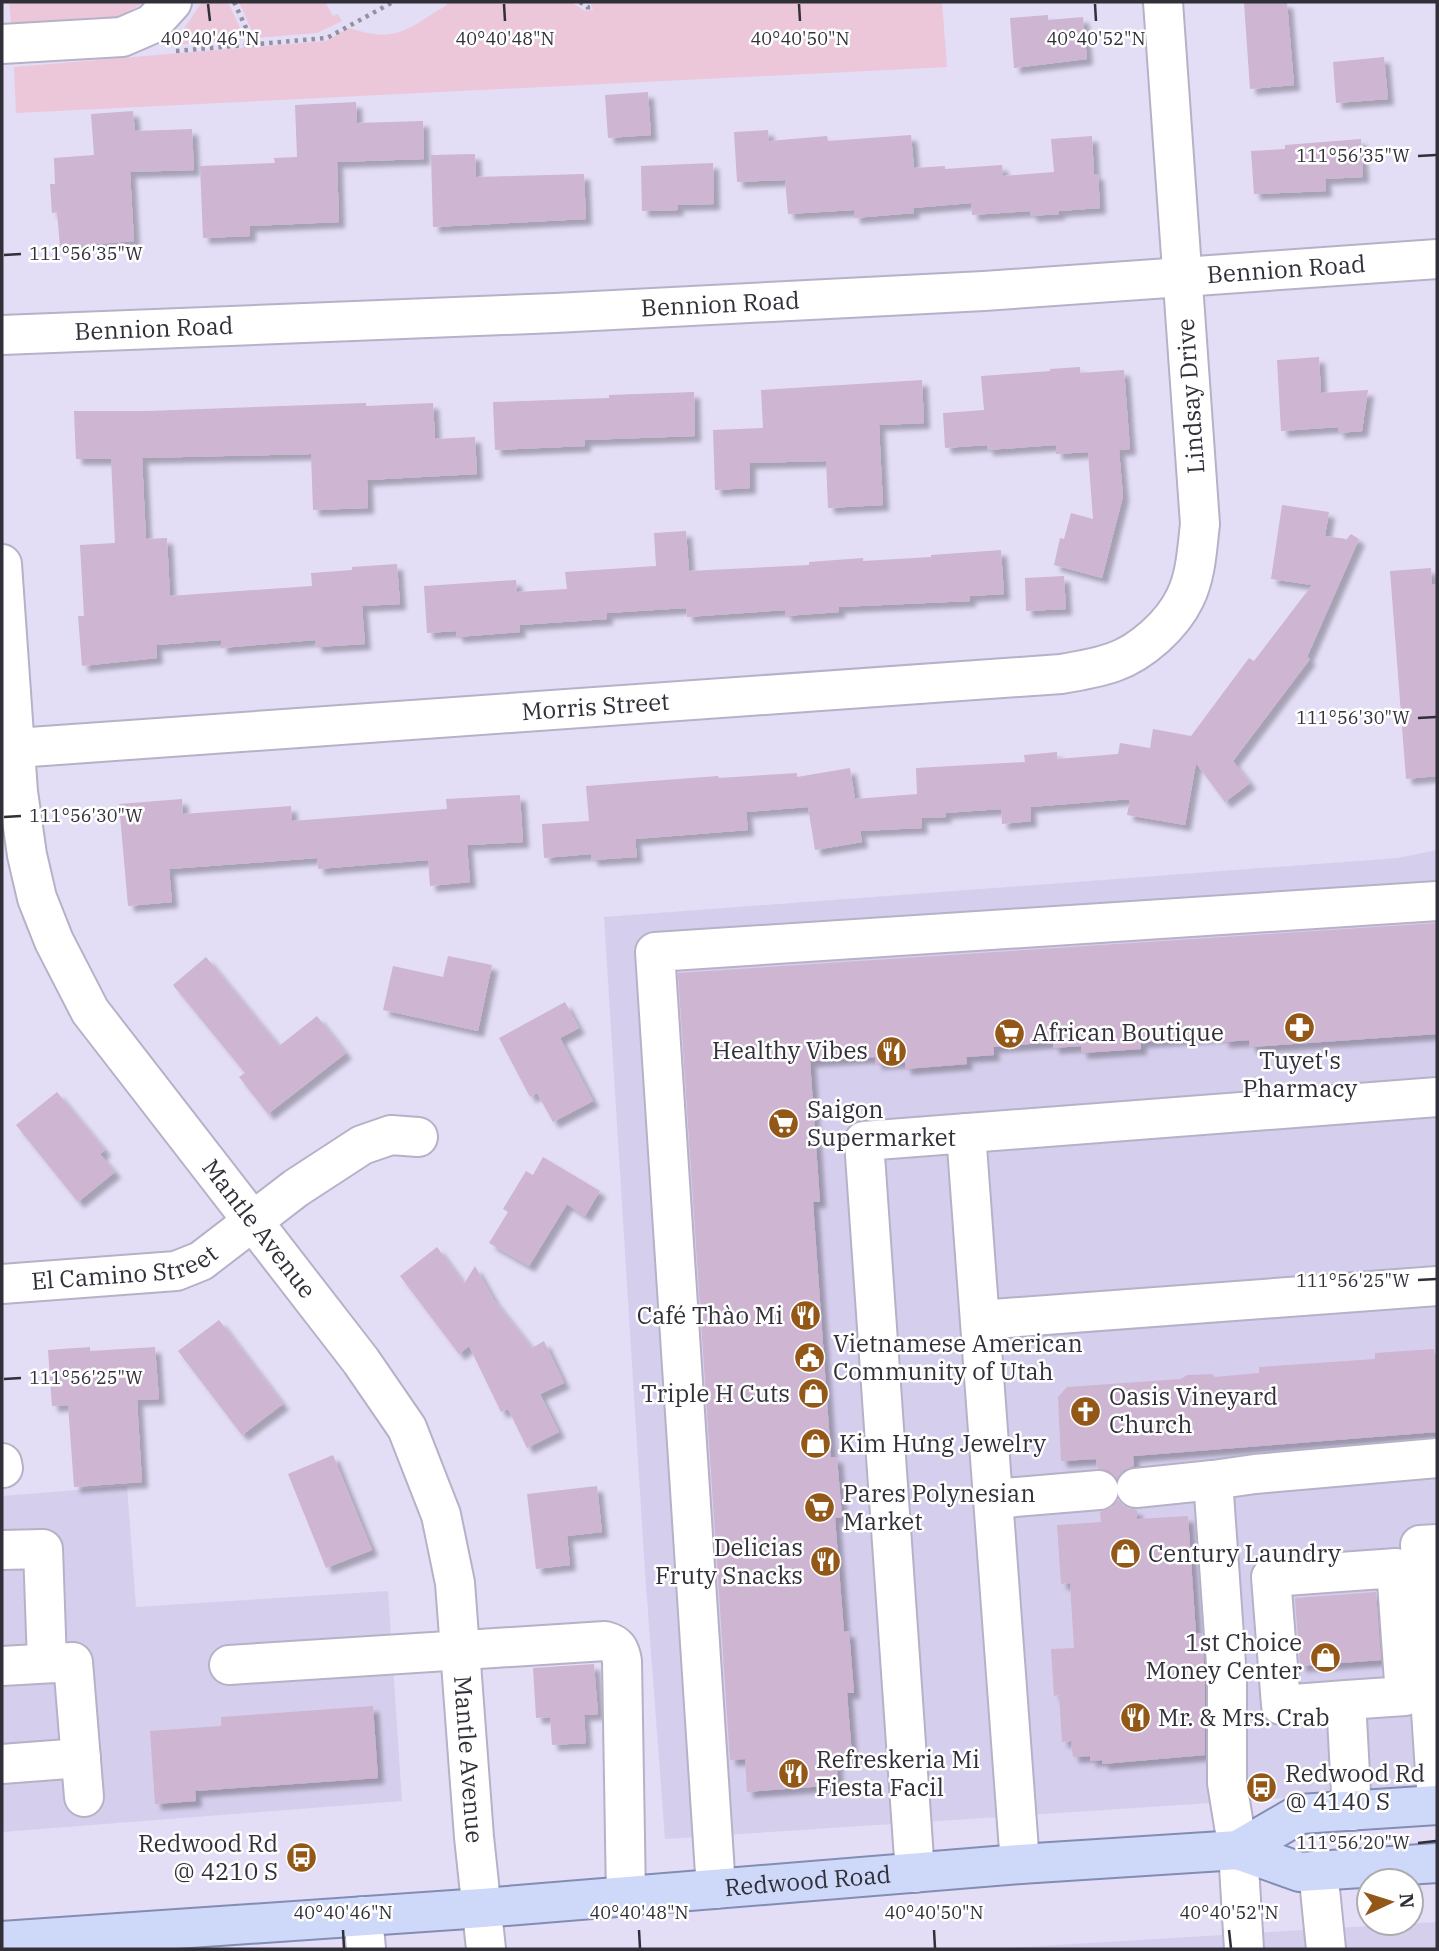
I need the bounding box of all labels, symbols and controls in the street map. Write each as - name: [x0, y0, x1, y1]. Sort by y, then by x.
- text: 40°40'46"N: [161, 27, 260, 50]
- text: 40°40'48"N: [456, 27, 555, 50]
- text: 40°40'50"N: [751, 27, 850, 50]
- text: 40°40'52"N: [1047, 27, 1146, 50]
- text: 111°56'35"W: [1296, 144, 1410, 167]
- text: 111°56'35"W: [29, 242, 143, 265]
- street label: Bennion Road: [1206, 247, 1367, 290]
- street label: Bennion Road: [640, 283, 800, 324]
- street label: Bennion Road: [74, 309, 234, 347]
- street label: Lindsay Drive: [1169, 318, 1211, 475]
- street label: Morris Street: [520, 685, 670, 727]
- text: 111°56'30"W: [1296, 706, 1410, 729]
- text: 111°56'30"W: [29, 804, 143, 827]
- pharmacy icon: Tuyet's Pharmacy: [1283, 1010, 1317, 1044]
- supermarket icon: African Boutique: [992, 1016, 1026, 1050]
- place label: African Boutique: [1032, 1016, 1224, 1048]
- place label: Healthy Vibes: [712, 1034, 868, 1066]
- restaurant icon: Healthy Vibes: [874, 1034, 908, 1068]
- place label: Tuyet's Pharmacy: [1243, 1044, 1358, 1104]
- place label: Saigon Supermarket: [807, 1093, 956, 1153]
- supermarket icon: Saigon Supermarket: [767, 1107, 801, 1141]
- street label: Mantle Avenue: [196, 1152, 324, 1305]
- street label: El Camino Street: [30, 1237, 224, 1297]
- text: 111°56'25"W: [1296, 1269, 1410, 1292]
- place label: Café Thào Mi: [637, 1299, 783, 1331]
- restaurant icon: Café Thào Mi: [789, 1299, 823, 1333]
- place label: Vietnamese American Community of Utah: [833, 1327, 1083, 1387]
- public building icon: Vietnamese American Community of Utah: [793, 1341, 827, 1375]
- text: 111°56'25"W: [29, 1366, 143, 1389]
- place label: Triple H Cuts: [641, 1377, 790, 1409]
- shop icon: Triple H Cuts: [796, 1377, 830, 1411]
- place label: Oasis Vineyard Church: [1109, 1380, 1278, 1440]
- church icon: Oasis Vineyard Church: [1069, 1394, 1103, 1428]
- shop icon: Kim Hưng Jewelry: [799, 1427, 833, 1461]
- place label: Kim Hưng Jewelry: [839, 1427, 1046, 1459]
- place label: Pares Polynesian Market: [843, 1477, 1036, 1537]
- supermarket icon: Pares Polynesian Market: [803, 1491, 837, 1525]
- place label: Delicias Fruty Snacks: [655, 1531, 803, 1591]
- shop icon: Century Laundry: [1108, 1537, 1142, 1571]
- place label: Century Laundry: [1148, 1537, 1341, 1569]
- restaurant icon: Delicias Fruty Snacks: [809, 1545, 843, 1579]
- place label: 1st Choice Money Center: [1146, 1626, 1302, 1686]
- shop icon: 1st Choice Money Center: [1308, 1640, 1342, 1674]
- street label: Mantle Avenue: [447, 1674, 491, 1844]
- restaurant icon: Mr. & Mrs. Crab: [1118, 1701, 1152, 1735]
- place label: Mr. & Mrs. Crab: [1158, 1701, 1330, 1733]
- place label: Refreskeria Mi Fiesta Facil: [816, 1743, 980, 1803]
- restaurant icon: Refreskeria Mi Fiesta Facil: [776, 1757, 810, 1791]
- place label: Redwood Rd @ 4140 S: [1285, 1757, 1425, 1817]
- bus stop icon: Redwood Rd @ 4140 S: [1245, 1771, 1279, 1805]
- place label: Redwood Rd @ 4210 S: [138, 1827, 278, 1887]
- text: 111°56'20"W: [1296, 1831, 1410, 1854]
- bus stop icon: Redwood Rd @ 4210 S: [284, 1841, 318, 1875]
- street label: Redwood Road: [723, 1858, 892, 1903]
- north arrow: [1355, 1867, 1425, 1937]
- text: N: [1394, 1892, 1419, 1909]
- text: 40°40'46"N: [294, 1901, 393, 1924]
- text: 40°40'48"N: [590, 1901, 689, 1924]
- text: 40°40'50"N: [885, 1901, 984, 1924]
- text: 40°40'52"N: [1180, 1901, 1279, 1924]

